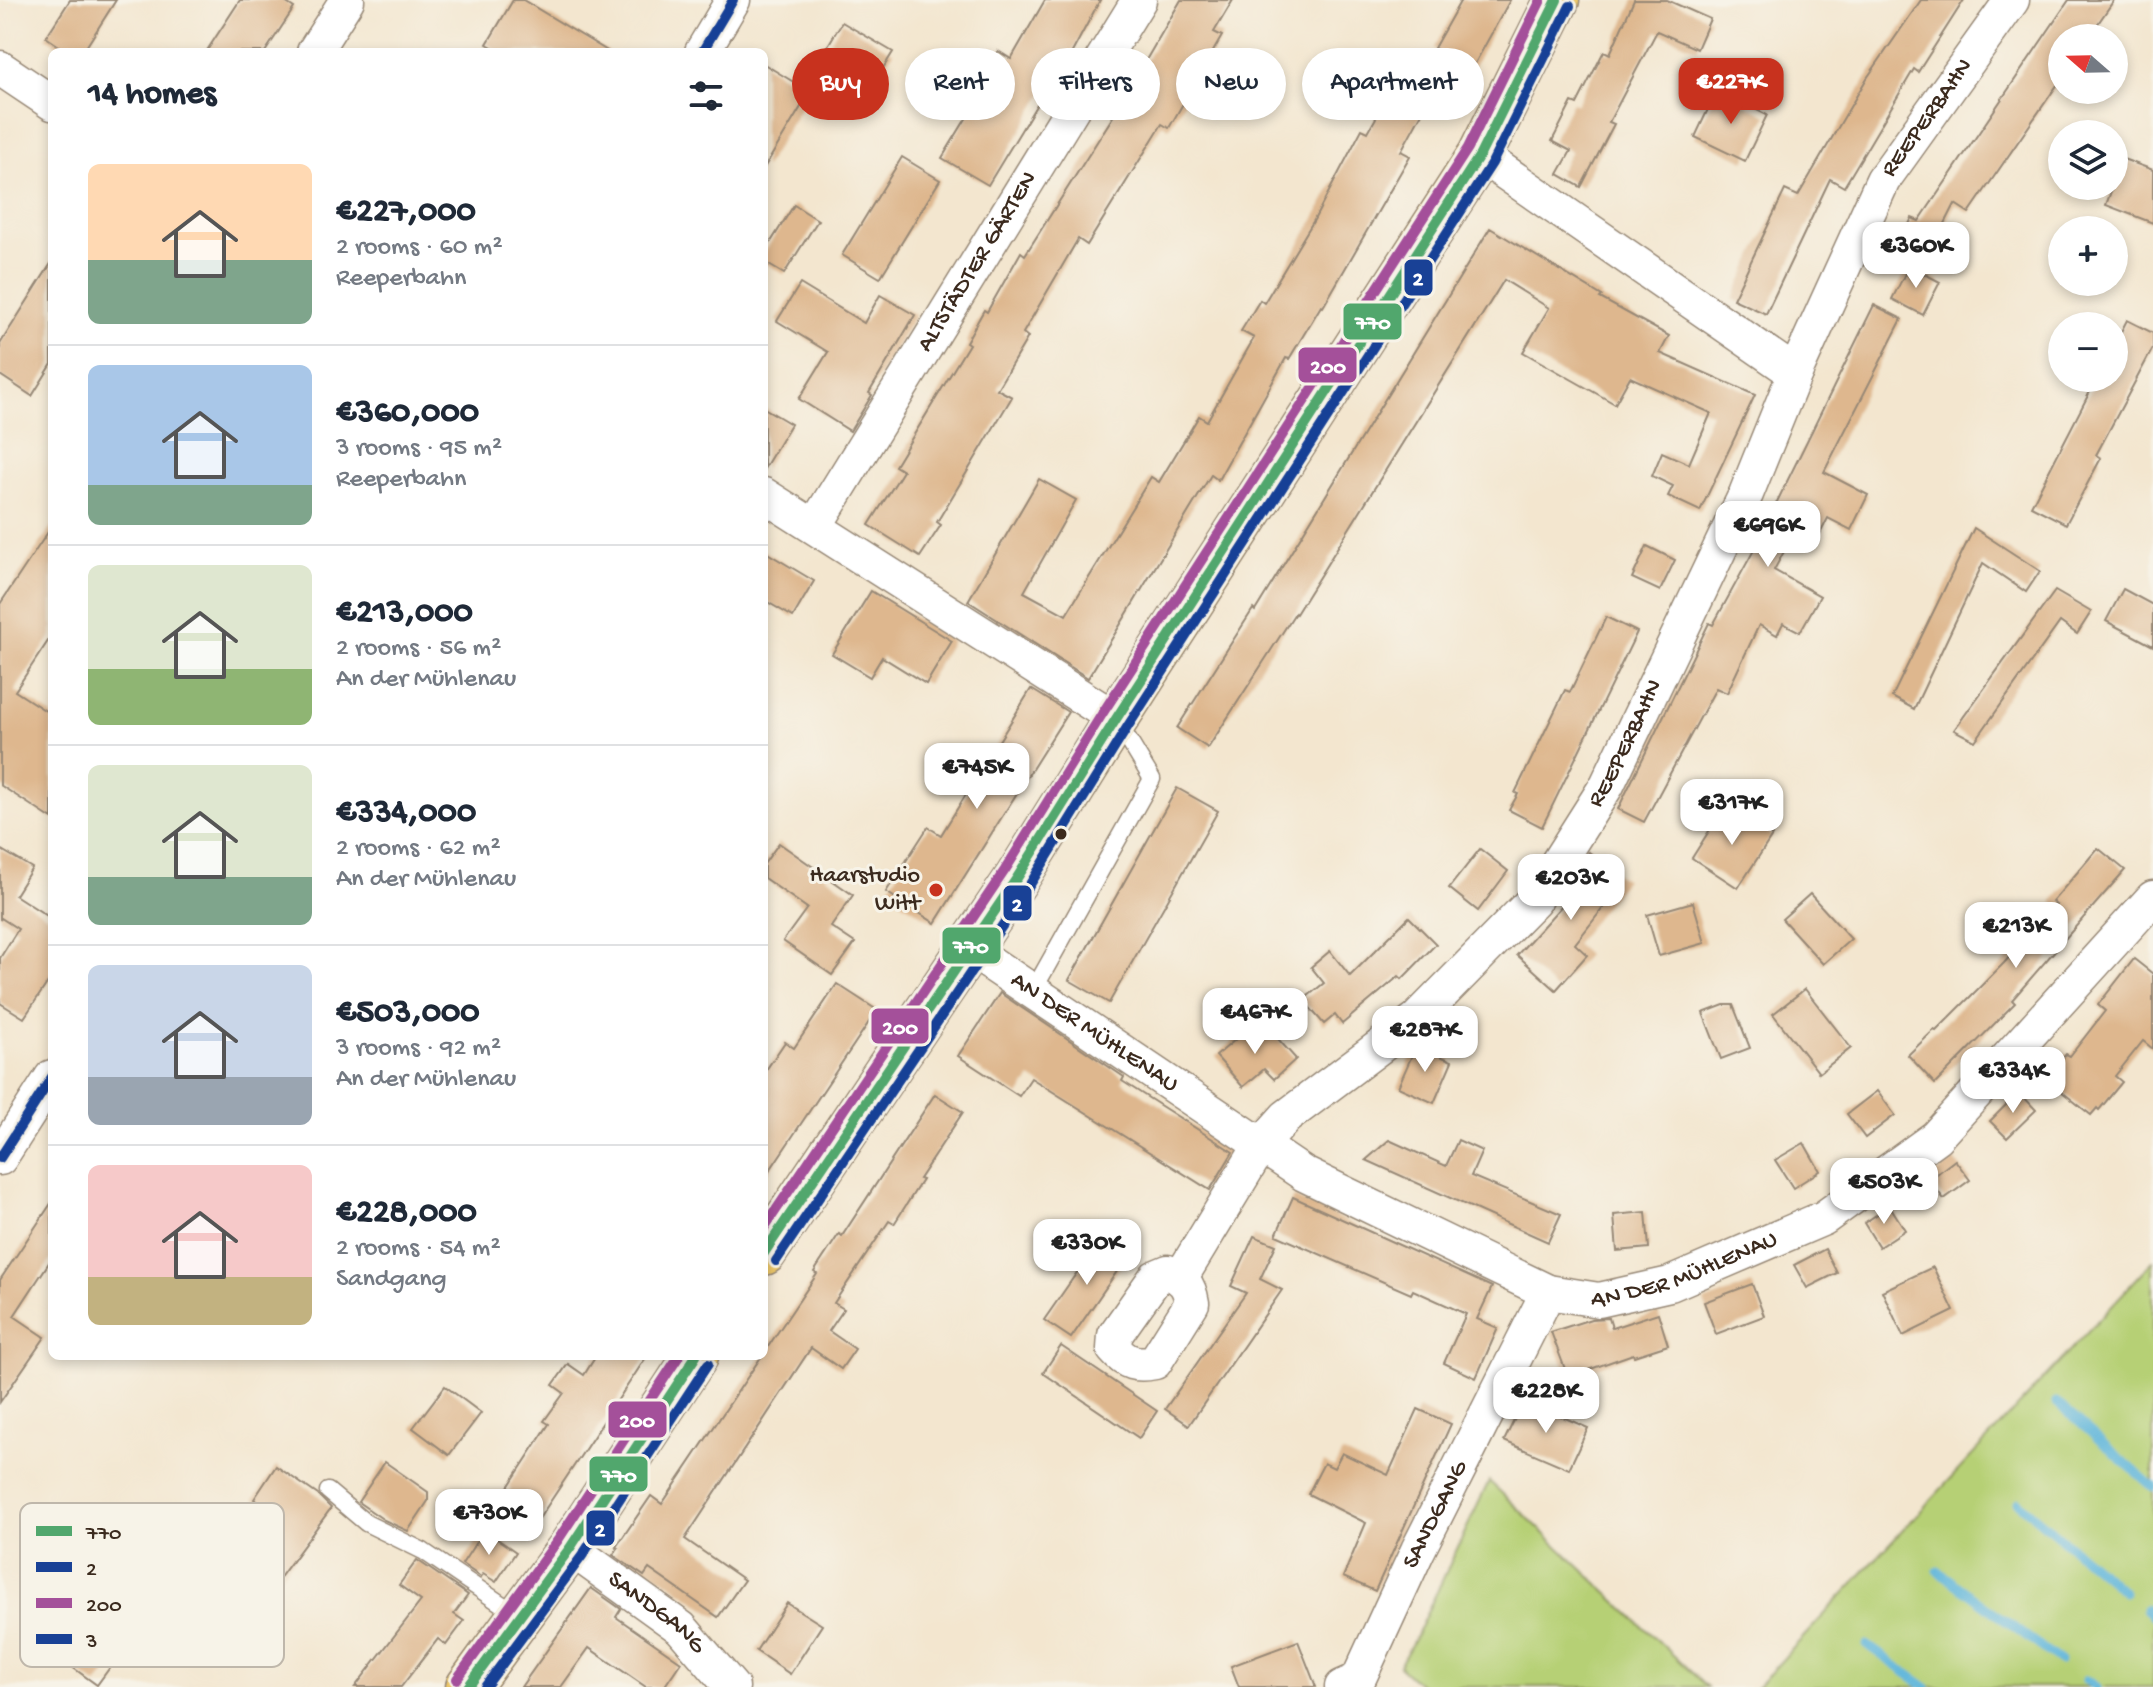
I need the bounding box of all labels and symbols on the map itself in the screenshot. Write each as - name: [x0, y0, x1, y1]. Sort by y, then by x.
- north arrow: [2048, 24, 2128, 104]
- street label: REEPERBAHN: [1875, 53, 1980, 183]
- pin: €227K: [1675, 58, 1787, 126]
- street label: ALTSTÄDTER GÄRTEN: [911, 167, 1044, 358]
- pin: €360K: [1860, 222, 1972, 290]
- line badge: 2: [1403, 258, 1434, 297]
- text: 2: [1413, 268, 1424, 294]
- line badge: 770: [1342, 302, 1403, 341]
- text: 770: [1354, 312, 1391, 338]
- line badge: 200: [1297, 346, 1358, 384]
- text: 200: [1310, 356, 1346, 382]
- pin: €696K: [1712, 501, 1824, 569]
- street label: REEPERBAHN: [1582, 675, 1670, 813]
- pin: €745K: [921, 743, 1033, 811]
- pin: €317K: [1676, 779, 1788, 847]
- unlabelled marker: [1053, 826, 1069, 842]
- pin: €203K: [1515, 854, 1627, 922]
- place label: Haarstudio Witt: [810, 862, 922, 919]
- marker: Haarstudio Witt: [927, 881, 945, 899]
- line badge: 2: [1002, 884, 1033, 922]
- text: 2: [1012, 894, 1023, 920]
- pin: €213K: [1960, 902, 2072, 970]
- line badge: 770: [941, 926, 1002, 965]
- text: 770: [952, 936, 989, 962]
- street label: AN DER MÜHLENAU: [1005, 966, 1184, 1100]
- pin: €467K: [1199, 988, 1311, 1056]
- pin: €287K: [1369, 1006, 1481, 1074]
- line badge: 200: [870, 1007, 930, 1045]
- text: 200: [882, 1017, 918, 1043]
- pin: €334K: [1957, 1047, 2069, 1115]
- pin: €503K: [1828, 1158, 1940, 1226]
- pin: €330K: [1031, 1219, 1143, 1287]
- street label: AN DER MÜHLENAU: [1589, 1225, 1782, 1316]
- pin: €228K: [1490, 1367, 1602, 1435]
- line badge: 200: [607, 1400, 668, 1439]
- text: 200: [619, 1410, 655, 1436]
- line badge: 770: [588, 1455, 649, 1493]
- street label: SANDGANG: [1397, 1455, 1475, 1573]
- text: 770: [600, 1465, 637, 1491]
- pin: €730K: [433, 1489, 545, 1557]
- legend: [20, 1503, 284, 1667]
- line badge: 2: [585, 1509, 616, 1547]
- text: 2: [595, 1519, 606, 1545]
- text: 770: [85, 1522, 121, 1548]
- text: 2: [86, 1558, 97, 1584]
- street label: SANDGANG: [602, 1565, 712, 1660]
- text: 200: [86, 1594, 122, 1620]
- text: 3: [85, 1630, 97, 1656]

